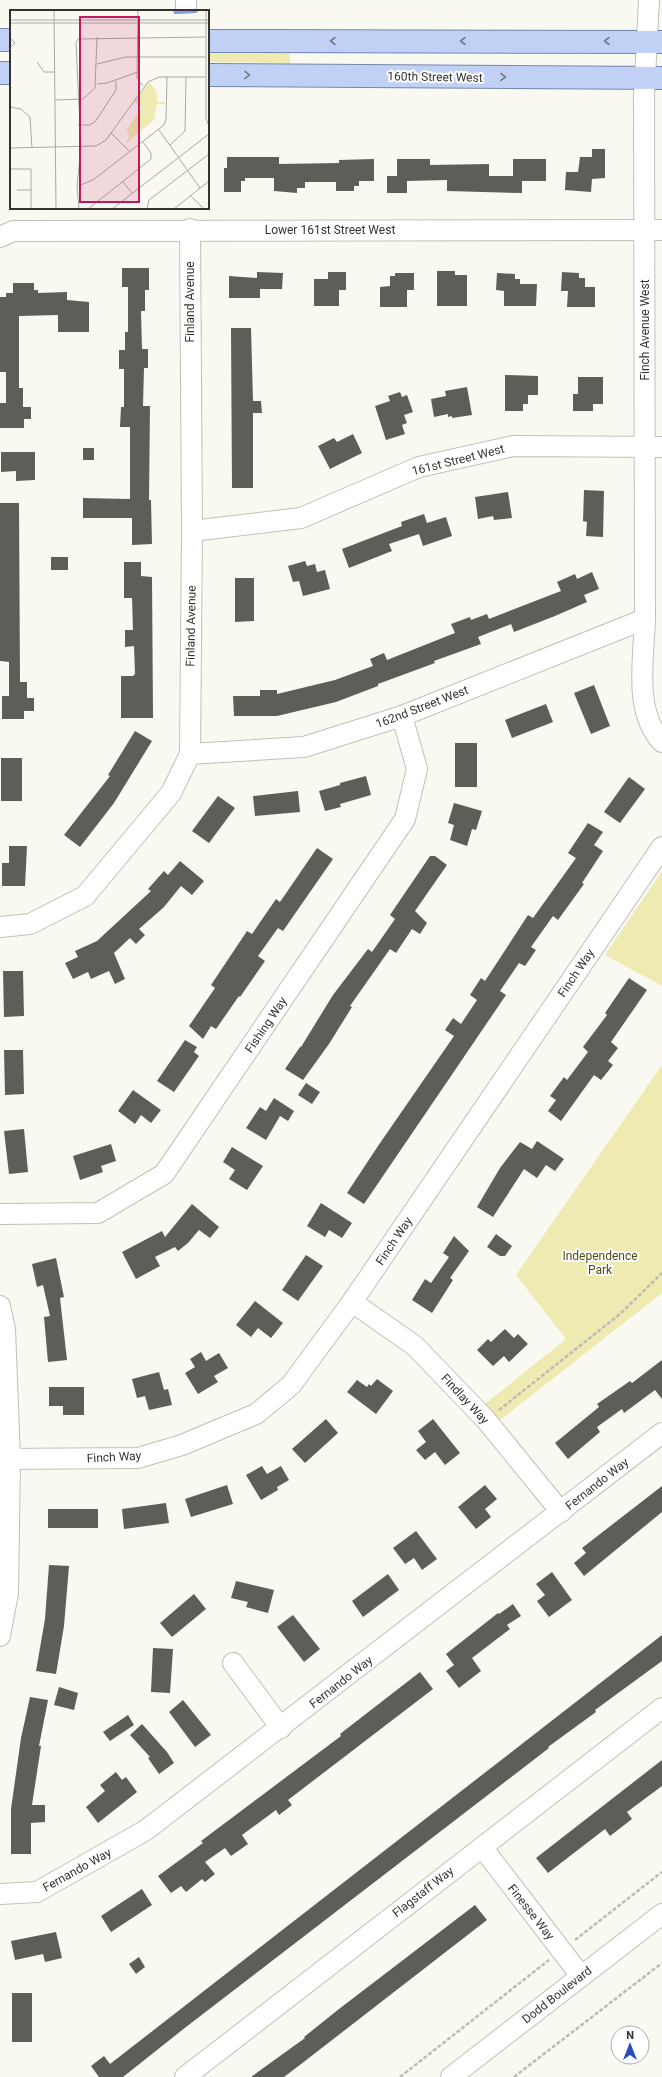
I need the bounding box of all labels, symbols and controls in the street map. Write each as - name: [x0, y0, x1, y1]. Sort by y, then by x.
- inset map: [10, 10, 209, 209]
- one-way arrow: [330, 37, 336, 45]
- one-way arrow: [460, 37, 466, 45]
- one-way arrow: [604, 37, 610, 45]
- street label: 160th Street West: [387, 69, 483, 85]
- one-way arrow: [244, 71, 250, 79]
- one-way arrow: [500, 73, 506, 81]
- street label: Lower 161st Street West: [265, 223, 395, 237]
- street label: Finland Avenue: [183, 261, 197, 343]
- street label: Finch Avenue West: [638, 279, 652, 381]
- street label: 161st Street West: [410, 442, 506, 478]
- street label: Finland Avenue: [183, 585, 199, 667]
- street label: 162nd Street West: [374, 683, 470, 731]
- street label: Finch Way: [555, 946, 597, 1000]
- street label: Fishing Way: [242, 994, 290, 1056]
- street label: Finch Way: [373, 1214, 415, 1268]
- park label: Independence Park: [562, 1249, 638, 1277]
- street label: Findlay Way: [438, 1371, 492, 1427]
- street label: Finch Way: [86, 1449, 142, 1465]
- street label: Fernando Way: [563, 1455, 631, 1513]
- street label: Fernando Way: [307, 1653, 375, 1711]
- street label: Fernando Way: [40, 1845, 114, 1895]
- street label: Flagstaff Way: [390, 1864, 456, 1920]
- street label: Finesse Way: [505, 1881, 557, 1943]
- street label: Dodd Boulevard: [519, 1964, 595, 2026]
- north arrow: [610, 2025, 650, 2065]
- text: N: [626, 2029, 634, 2042]

